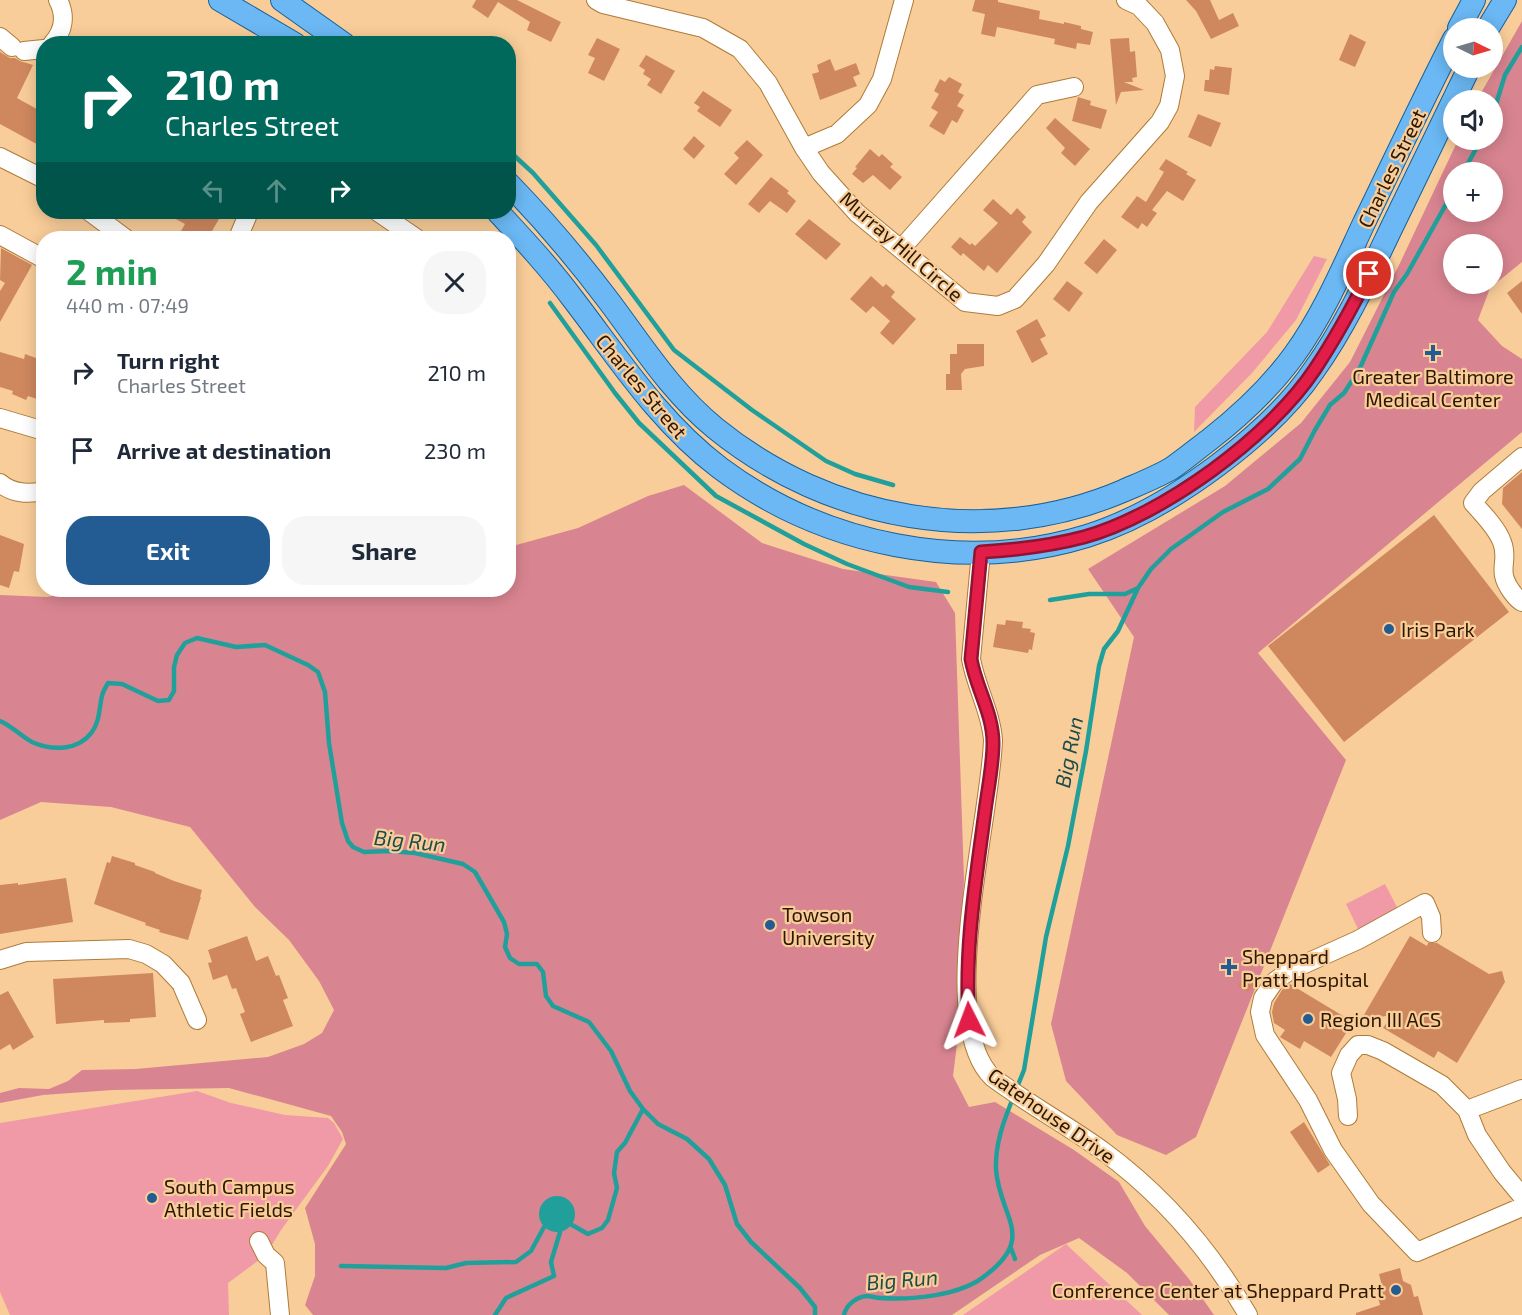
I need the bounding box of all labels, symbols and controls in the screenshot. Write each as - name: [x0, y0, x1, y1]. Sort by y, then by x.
- north arrow: [1443, 18, 1503, 78]
- map controls: [1443, 18, 1503, 294]
- text: 210 m: [165, 58, 280, 108]
- icon: right: [66, 60, 144, 138]
- button: sound: [1443, 90, 1503, 150]
- street label: Charles Street: [1352, 104, 1430, 231]
- text: Charles Street: [165, 109, 339, 141]
- button: +: [1443, 162, 1503, 222]
- icon: left: [197, 174, 230, 207]
- icon: ahead: [260, 174, 293, 207]
- icon: right: [323, 174, 356, 207]
- street label: Murray Hill Circle: [836, 186, 968, 306]
- button: −: [1443, 234, 1503, 294]
- pin: [1343, 248, 1394, 299]
- text: 2 min: [66, 249, 158, 292]
- button: close: [423, 251, 486, 314]
- icon: arrive: [1352, 257, 1385, 290]
- text: 440 m · 07:49: [66, 293, 189, 317]
- street label: Charles Street: [591, 329, 693, 443]
- marker: Greater Baltimore Medical Center: [1424, 344, 1442, 362]
- text: Turn right: [117, 347, 219, 373]
- icon: right: [66, 356, 99, 389]
- text: 210 m: [427, 359, 486, 385]
- place label: Greater Baltimore Medical Center: [1352, 364, 1514, 411]
- text: Charles Street: [117, 373, 246, 397]
- icon: arrive: [66, 434, 99, 467]
- text: Arrive at destination: [117, 437, 331, 463]
- text: 230 m: [424, 437, 486, 463]
- button: Exit: [66, 516, 270, 585]
- button: Share: [282, 516, 486, 585]
- place label: Iris Park: [1401, 617, 1475, 641]
- marker: Iris Park: [1382, 622, 1396, 636]
- water label: Big Run: [1049, 714, 1087, 790]
- water label: Big Run: [373, 824, 447, 856]
- place label: Towson University: [782, 902, 875, 949]
- marker: Towson University: [763, 918, 777, 932]
- place label: Sheppard Pratt Hospital: [1242, 944, 1369, 991]
- marker: Sheppard Pratt Hospital: [1220, 958, 1238, 976]
- position arrow: [937, 988, 1001, 1052]
- place label: Region III ACS: [1320, 1007, 1441, 1031]
- marker: Region III ACS: [1301, 1012, 1315, 1026]
- street label: Gatehouse Drive: [984, 1062, 1120, 1168]
- place label: South Campus Athletic Fields: [164, 1174, 295, 1221]
- marker: South Campus Athletic Fields: [145, 1191, 159, 1205]
- water label: Big Run: [865, 1263, 939, 1295]
- place label: Conference Center at Sheppard Pratt: [1052, 1278, 1384, 1302]
- marker: Conference Center at Sheppard Pratt: [1389, 1283, 1403, 1297]

